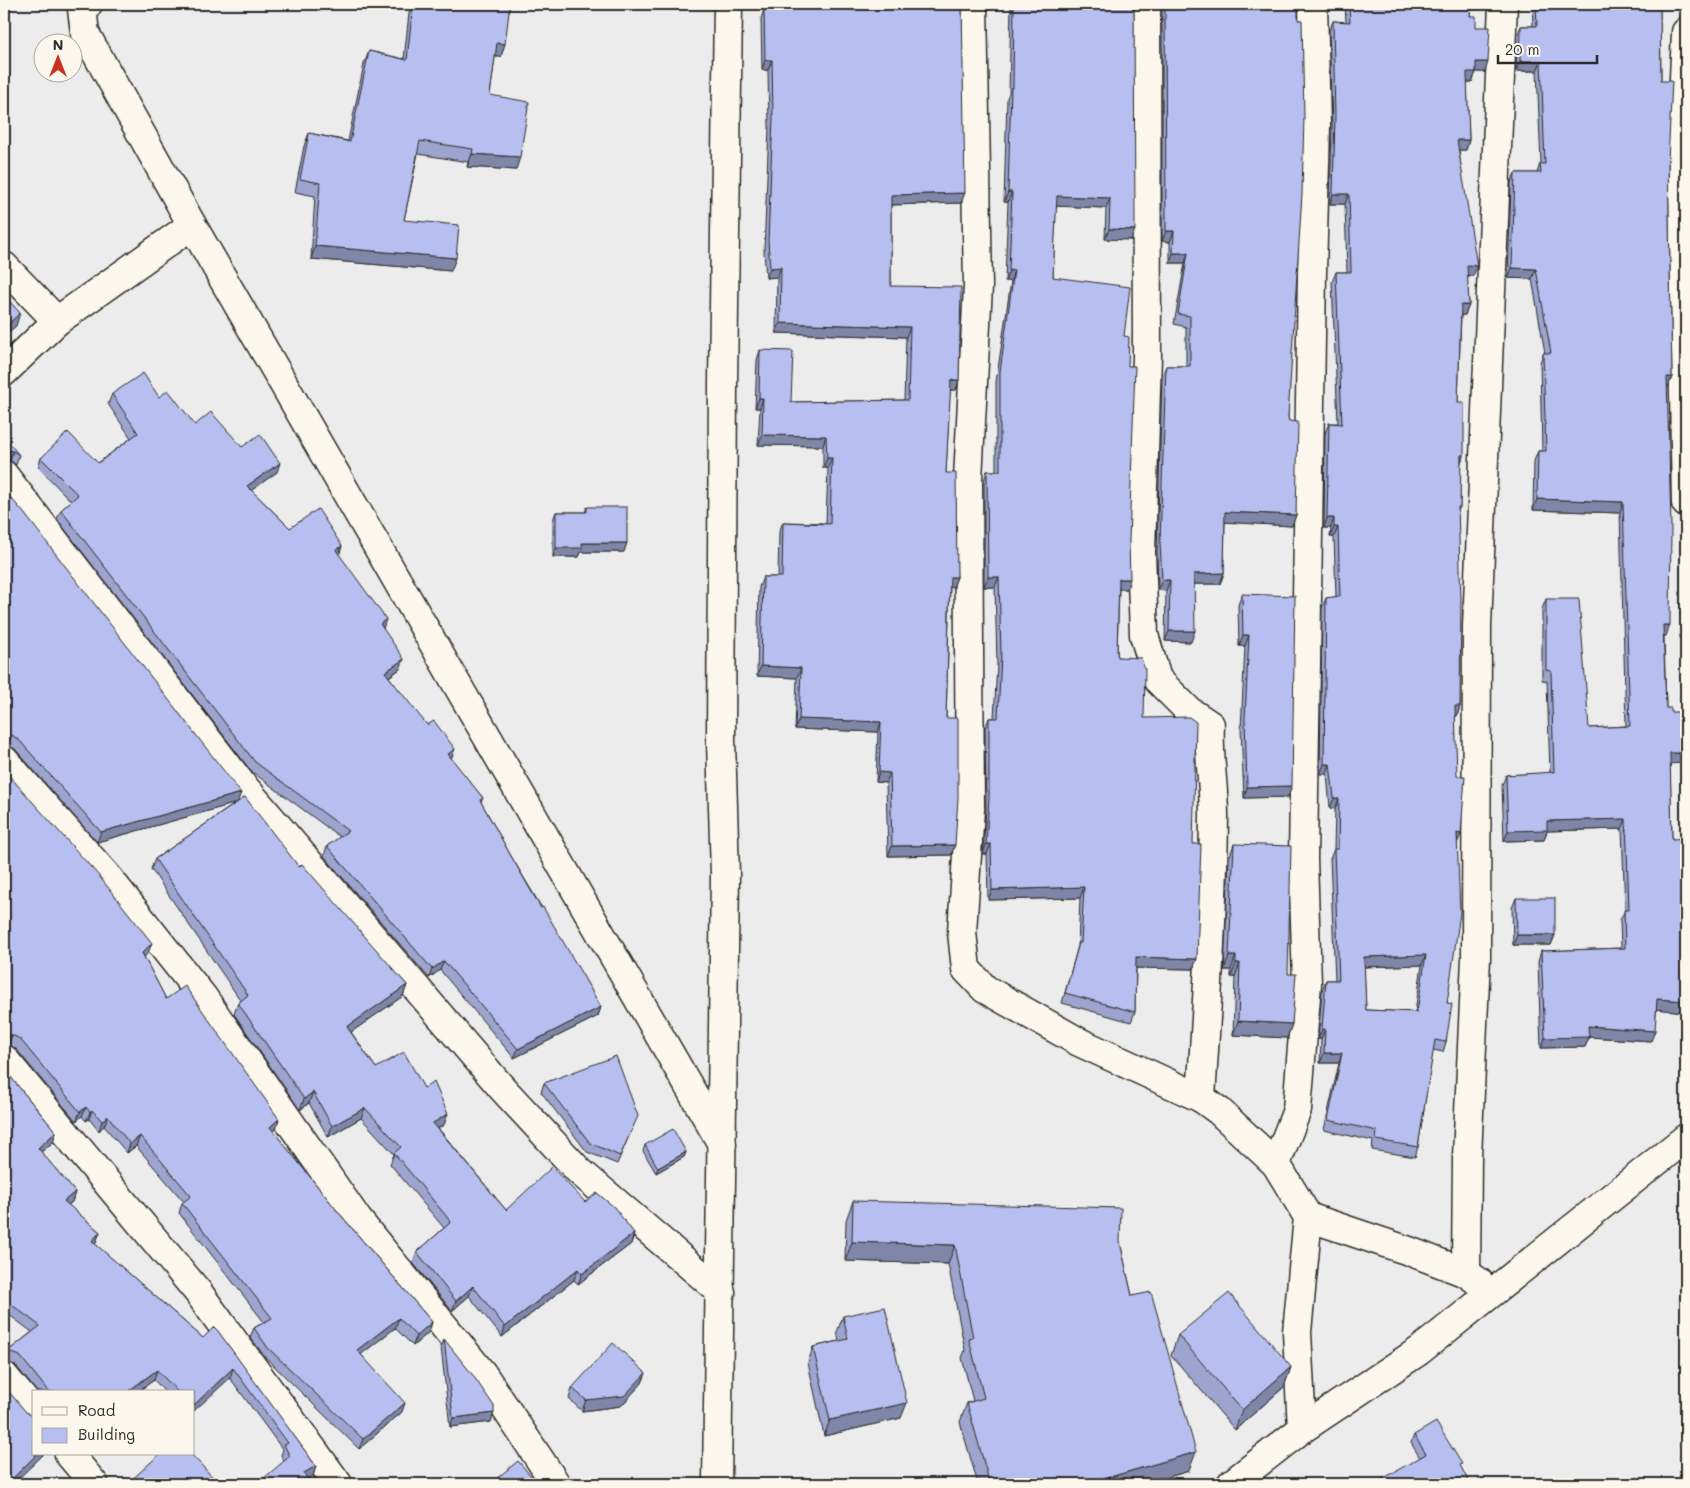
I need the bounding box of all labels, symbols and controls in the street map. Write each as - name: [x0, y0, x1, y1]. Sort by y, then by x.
- north arrow: [32, 32, 82, 82]
- scale bar: [1498, 32, 1596, 64]
- text: N: [53, 35, 63, 54]
- text: 20 m: [1505, 39, 1539, 59]
- legend: [32, 1390, 195, 1456]
- text: Road: [78, 1400, 115, 1420]
- text: Building: [78, 1424, 135, 1444]

